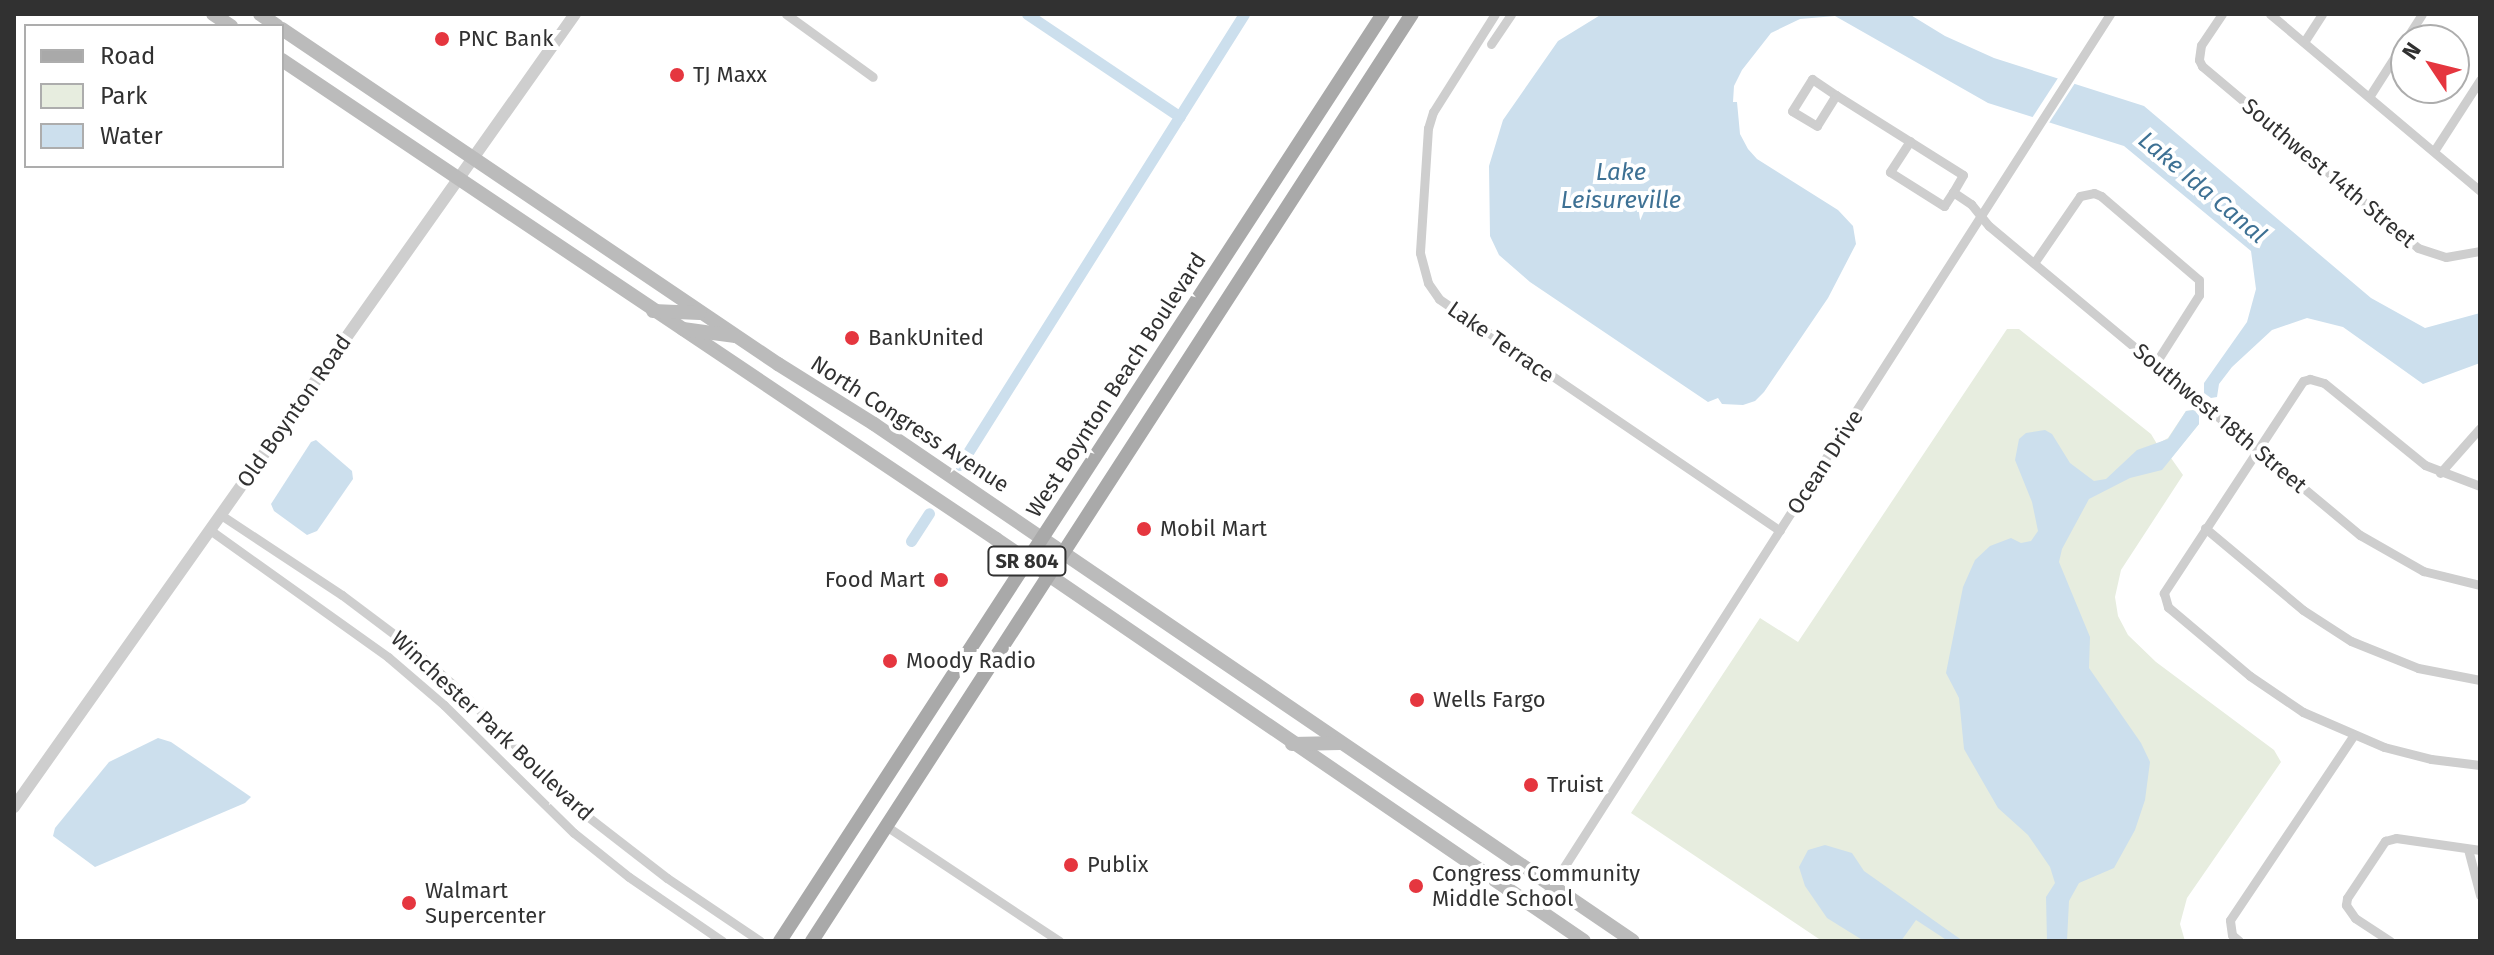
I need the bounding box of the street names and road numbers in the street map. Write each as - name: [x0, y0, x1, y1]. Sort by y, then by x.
- street label: Southwest 14th Street: [2237, 93, 2421, 253]
- street label: West Boynton Beach Boulevard: [1020, 248, 1212, 522]
- street label: Lake Terrace: [1443, 296, 1559, 388]
- street label: Old Boynton Road: [231, 330, 357, 492]
- street label: Southwest 18th Street: [2128, 338, 2312, 498]
- street label: North Congress Avenue: [806, 350, 1014, 498]
- street label: Ocean Drive: [1781, 405, 1869, 519]
- road number: SR 804: [987, 545, 1067, 577]
- street label: Winchester Park Boulevard: [385, 625, 599, 827]

